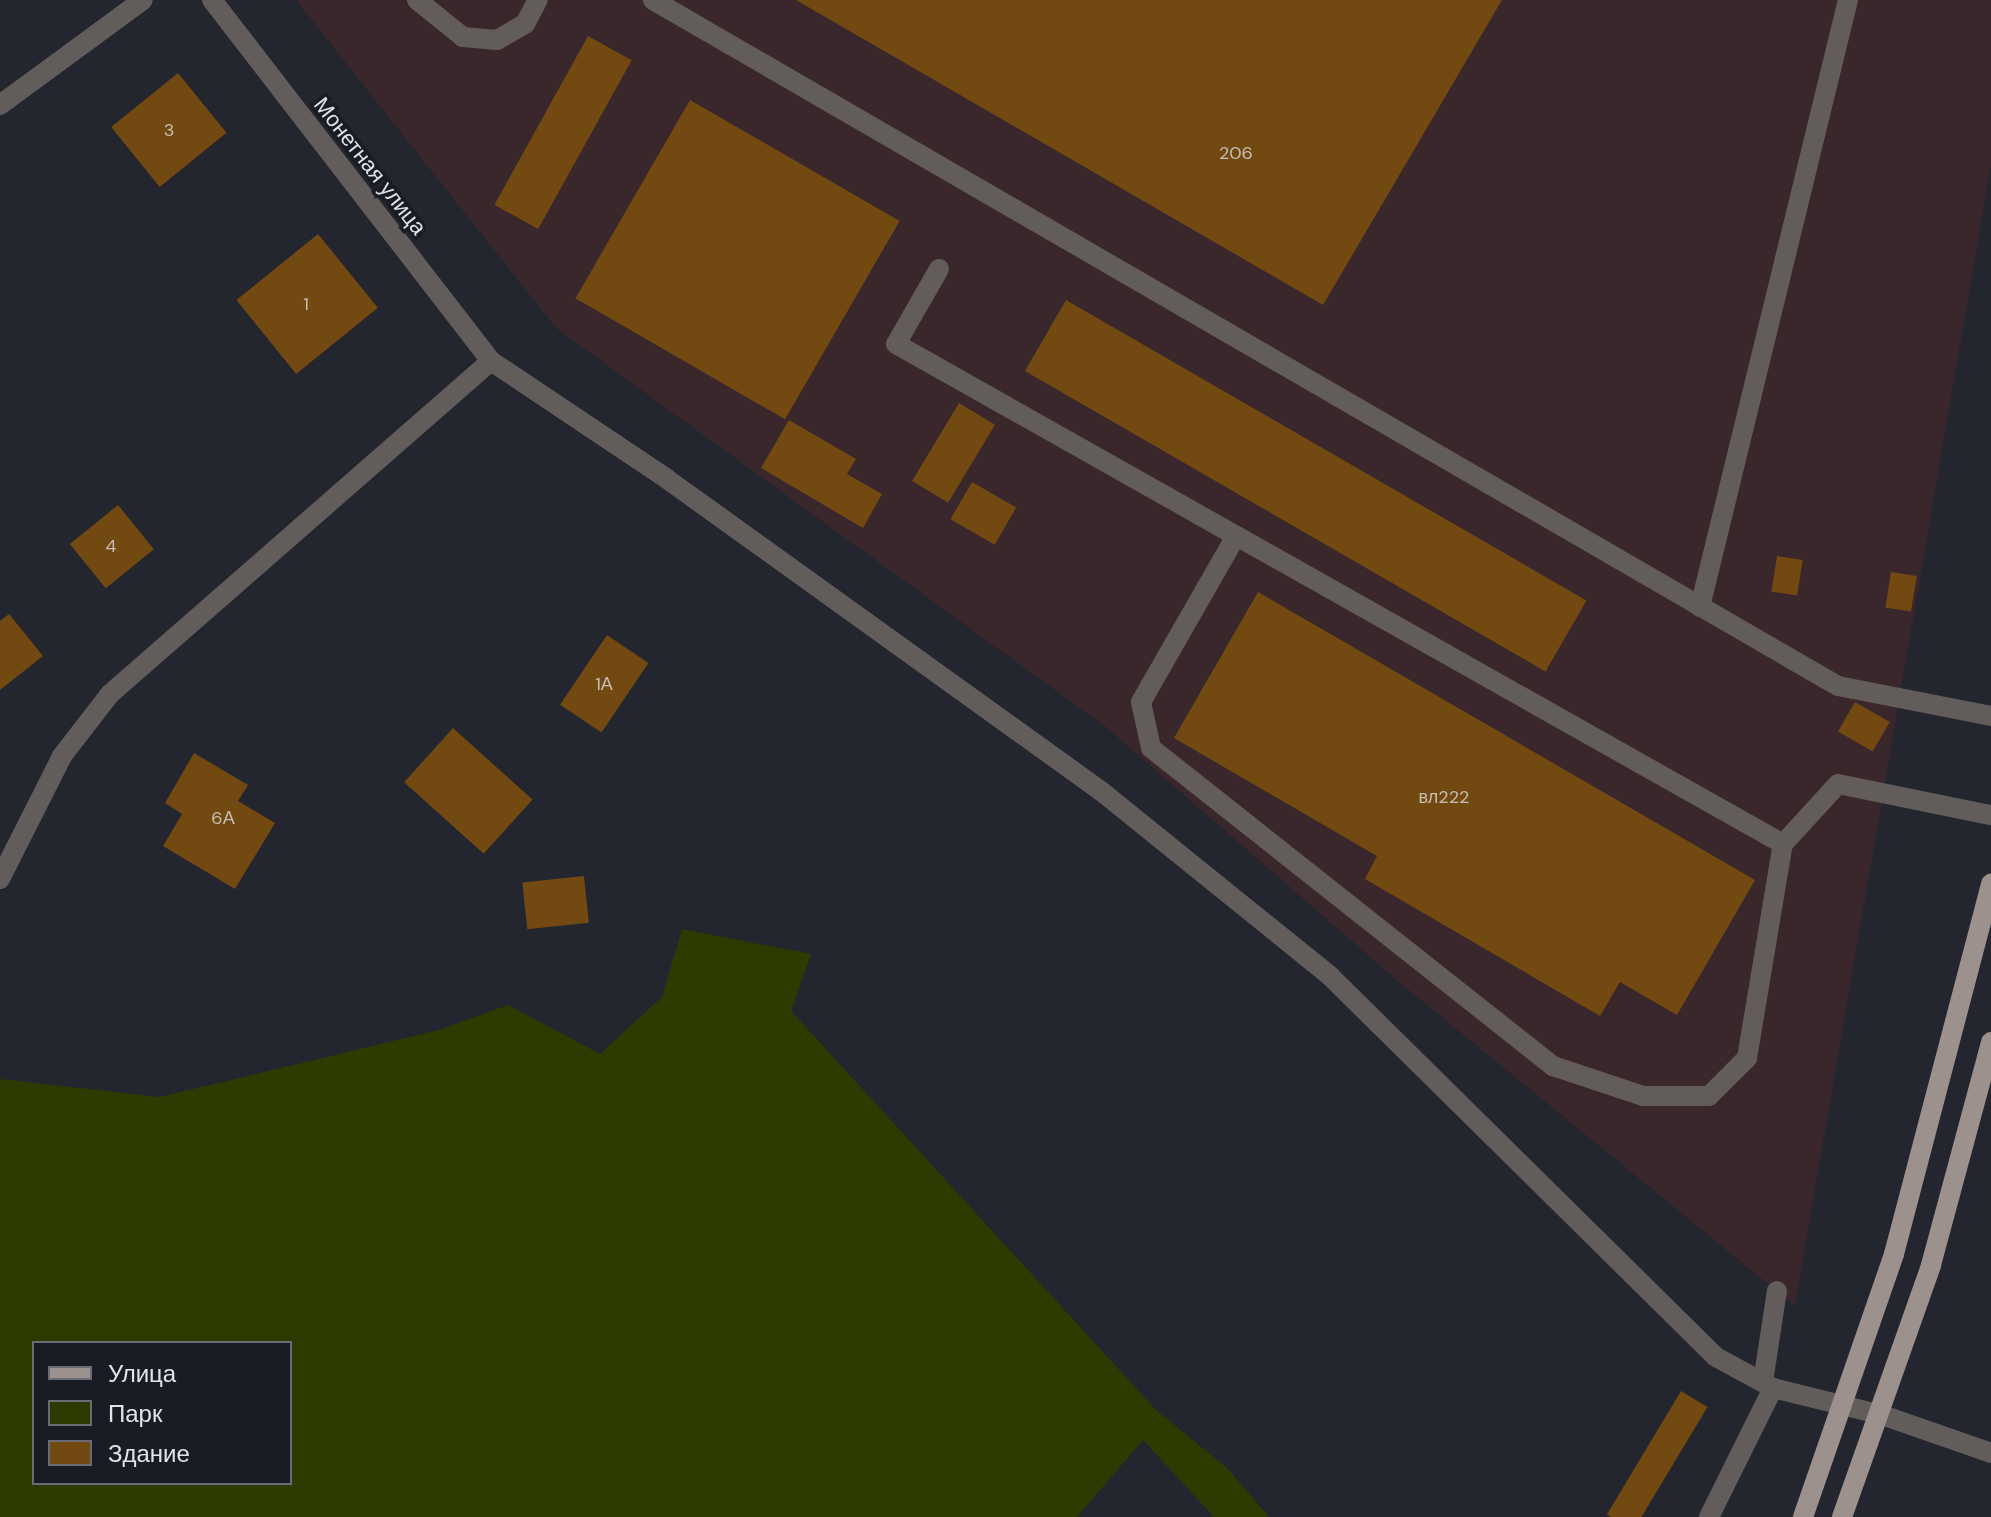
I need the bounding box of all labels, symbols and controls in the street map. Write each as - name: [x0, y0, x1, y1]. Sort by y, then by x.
- street label: Монетная улица: [308, 92, 432, 240]
- house number: 3: [164, 119, 174, 141]
- house number: 206: [1219, 142, 1253, 164]
- house number: 1: [303, 293, 309, 315]
- house number: 4: [106, 535, 116, 557]
- house number: 1А: [595, 673, 613, 695]
- house number: вл222: [1419, 786, 1469, 808]
- house number: 6А: [211, 807, 235, 829]
- legend: [32, 1341, 292, 1485]
- text: Улица: [108, 1358, 176, 1389]
- text: Парк: [108, 1398, 162, 1429]
- text: Здание: [108, 1438, 190, 1469]

